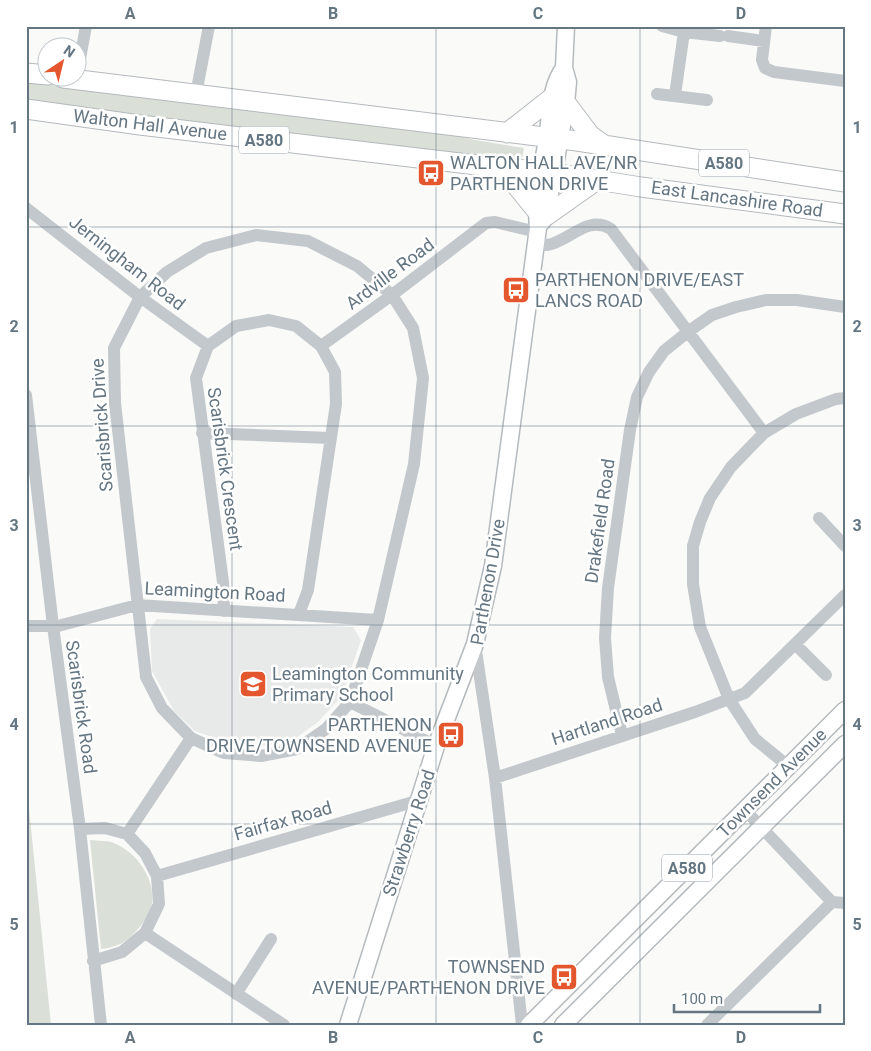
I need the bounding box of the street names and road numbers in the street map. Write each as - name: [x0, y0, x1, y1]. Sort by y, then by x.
- street label: Walton Hall Avenue: [72, 105, 228, 144]
- road number: A580: [239, 126, 289, 154]
- road number: A580: [699, 150, 749, 177]
- street label: East Lancashire Road: [650, 176, 824, 221]
- street label: Jerningham Road: [65, 211, 189, 314]
- street label: Ardville Road: [341, 234, 438, 314]
- street label: Scarisbrick Drive: [86, 358, 117, 492]
- street label: Scarisbrick Crescent: [204, 386, 247, 552]
- street label: Drakefield Road: [580, 457, 619, 585]
- street label: Parthenon Drive: [466, 517, 509, 647]
- street label: Leamington Road: [144, 577, 286, 606]
- street label: Scarisbrick Road: [62, 639, 101, 775]
- street label: Hartland Road: [549, 694, 665, 749]
- street label: Townsend Avenue: [713, 724, 831, 842]
- street label: Strawberry Road: [378, 767, 439, 899]
- street label: Fairfax Road: [232, 797, 334, 845]
- road number: A580: [662, 854, 712, 881]

